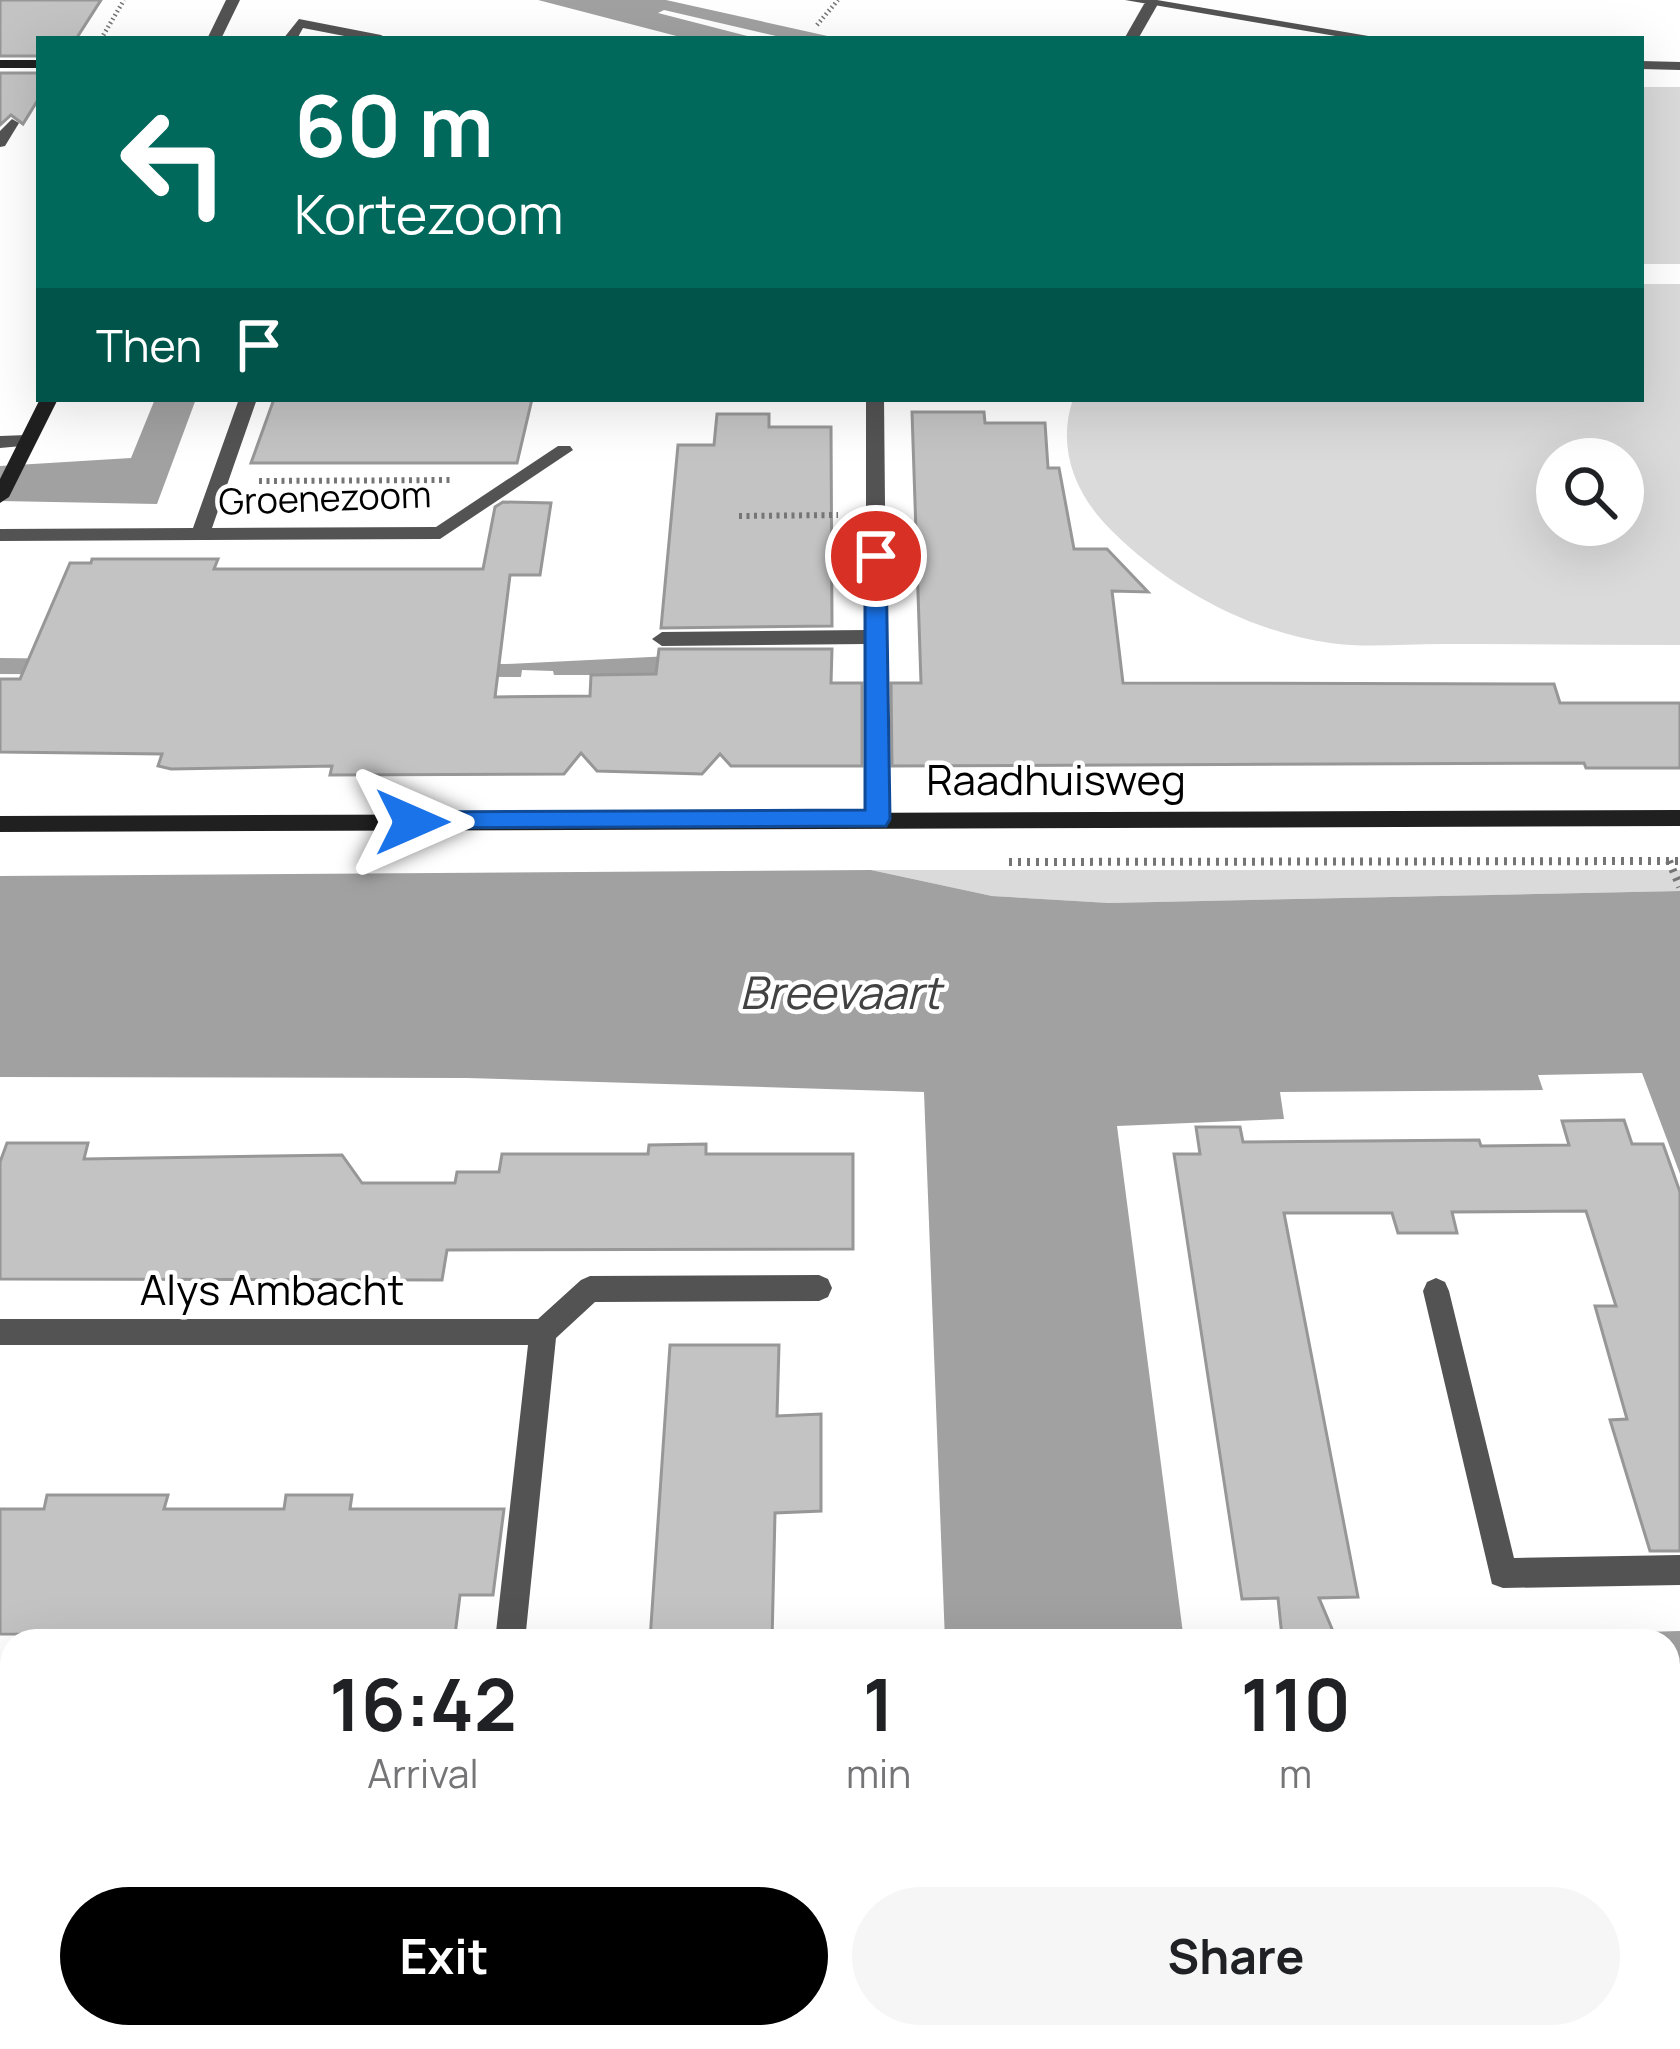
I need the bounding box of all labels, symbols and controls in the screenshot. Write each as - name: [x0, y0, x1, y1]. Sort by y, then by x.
- text: 60 m: [294, 67, 494, 182]
- icon: left: [96, 84, 252, 240]
- text: Kortezoom: [294, 176, 564, 250]
- icon: arrive: [226, 312, 292, 378]
- text: Then: [96, 314, 202, 376]
- map controls: [1536, 438, 1644, 546]
- button: search: [1536, 438, 1644, 546]
- street label: Groenezoom: [218, 469, 432, 526]
- pin: [825, 505, 927, 607]
- icon: arrive: [843, 523, 909, 589]
- street label: Raadhuisweg: [926, 750, 1186, 808]
- position arrow: [349, 759, 475, 885]
- water label: Breevaart: [740, 961, 945, 1023]
- street label: Alys Ambacht: [140, 1260, 404, 1318]
- text: 16:42: [329, 1654, 517, 1753]
- text: 1: [863, 1654, 894, 1753]
- text: 110: [1240, 1654, 1351, 1753]
- text: Arrival: [367, 1746, 479, 1800]
- text: min: [846, 1746, 911, 1800]
- text: m: [1279, 1746, 1312, 1800]
- button: Exit: [60, 1887, 828, 2025]
- button: Share: [852, 1887, 1620, 2025]

